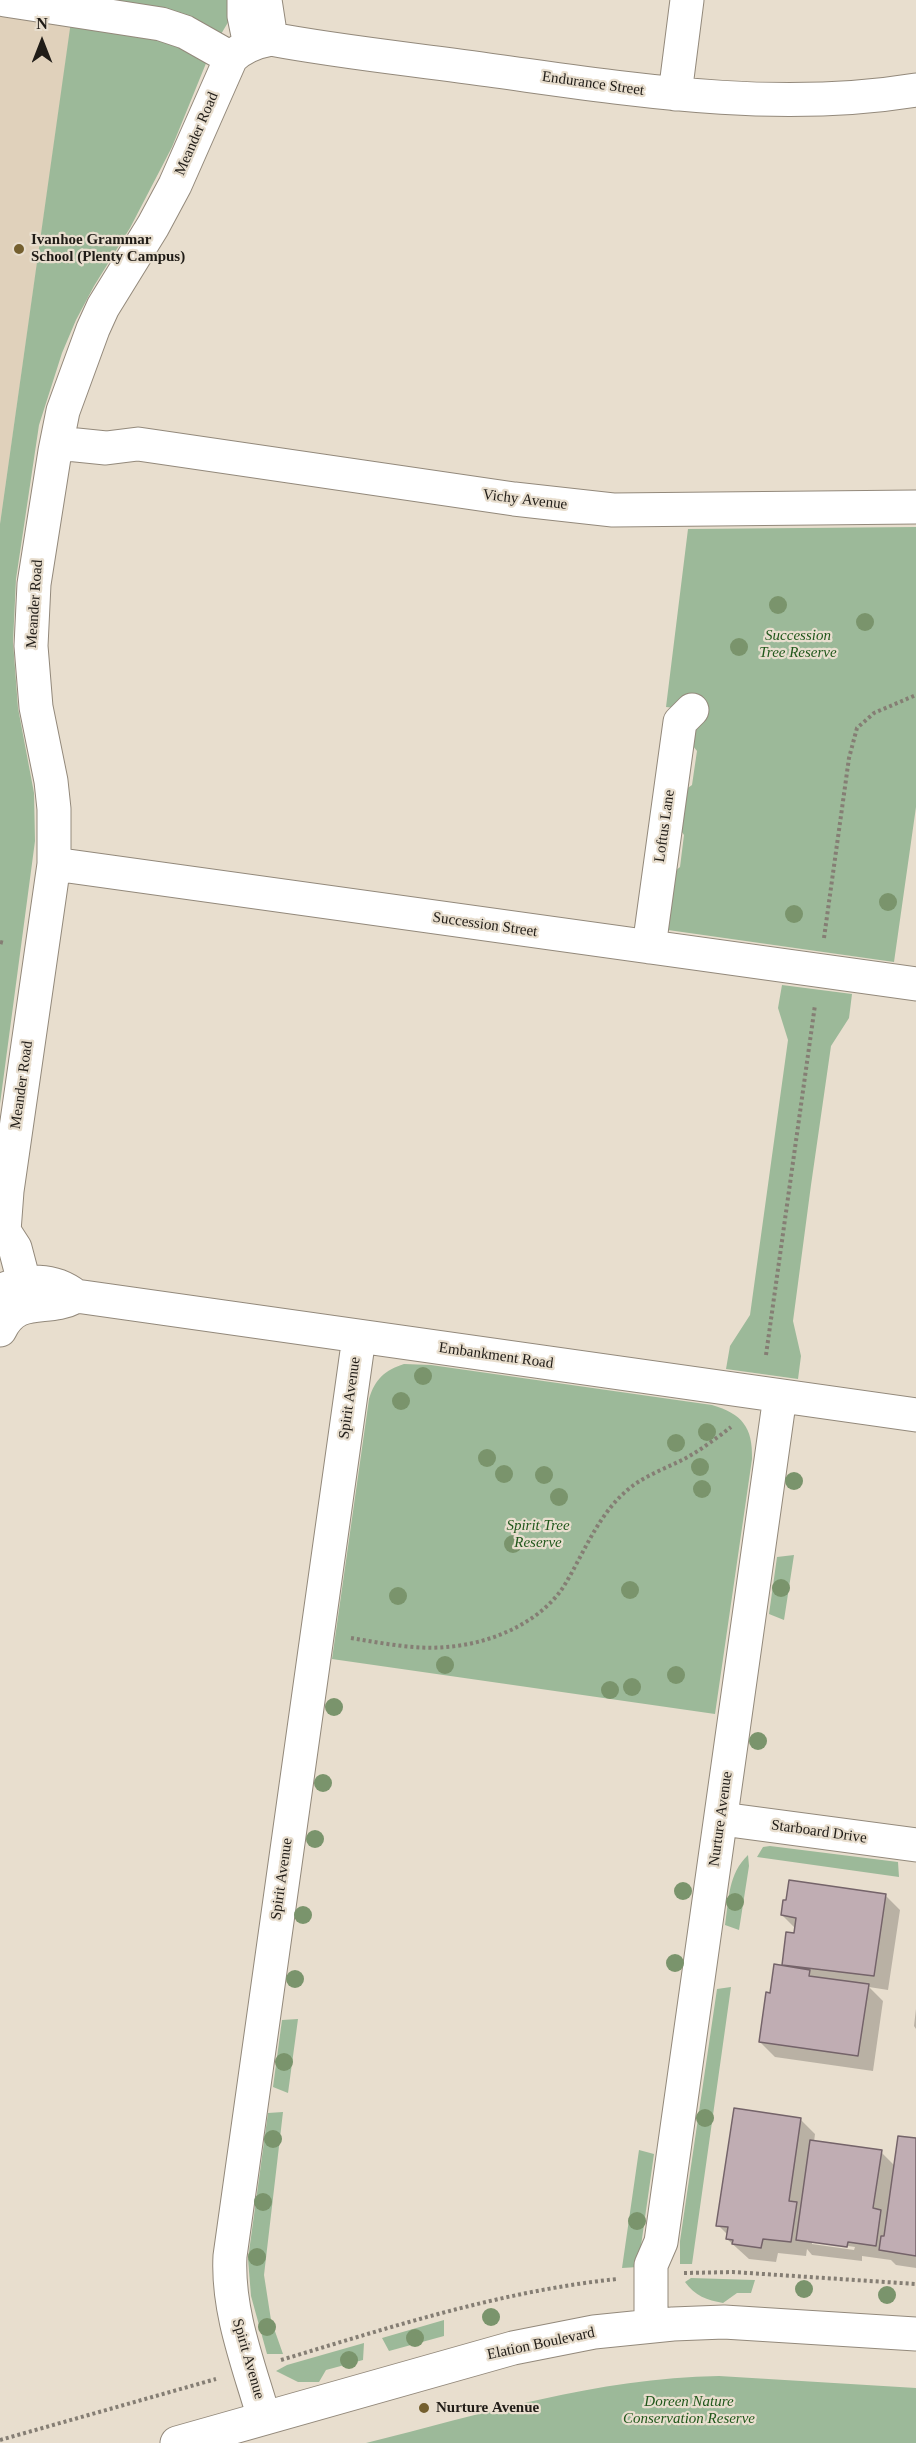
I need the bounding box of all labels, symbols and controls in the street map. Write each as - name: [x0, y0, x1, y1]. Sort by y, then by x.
- north arrow: [12, 12, 72, 72]
- text: N: [36, 15, 48, 32]
- street label: Endurance Street: [541, 68, 645, 100]
- street label: Meander Road: [171, 90, 223, 178]
- place label: Ivanhoe Grammar School (Plenty Campus): [31, 231, 185, 266]
- marker: Ivanhoe Grammar School (Plenty Campus): [12, 242, 26, 256]
- street label: Vichy Avenue: [482, 486, 568, 514]
- street label: Meander Road: [23, 559, 47, 649]
- park label: Succession Tree Reserve: [759, 627, 837, 662]
- street label: Loftus Lane: [651, 789, 679, 863]
- street label: Succession Street: [432, 909, 538, 941]
- street label: Meander Road: [7, 1040, 37, 1130]
- street label: Embankment Road: [438, 1339, 554, 1373]
- street label: Spirit Avenue: [335, 1356, 365, 1440]
- park label: Spirit Tree Reserve: [506, 1517, 570, 1552]
- street label: Nurture Avenue: [705, 1770, 737, 1868]
- street label: Starboard Drive: [770, 1816, 868, 1848]
- street label: Spirit Avenue: [267, 1837, 297, 1921]
- street label: Spirit Avenue: [228, 2317, 268, 2401]
- street label: Elation Boulevard: [486, 2324, 596, 2364]
- park label: Doreen Nature Conservation Reserve: [623, 2393, 755, 2428]
- place label: Nurture Avenue: [436, 2399, 539, 2417]
- marker: Nurture Avenue: [417, 2401, 431, 2415]

